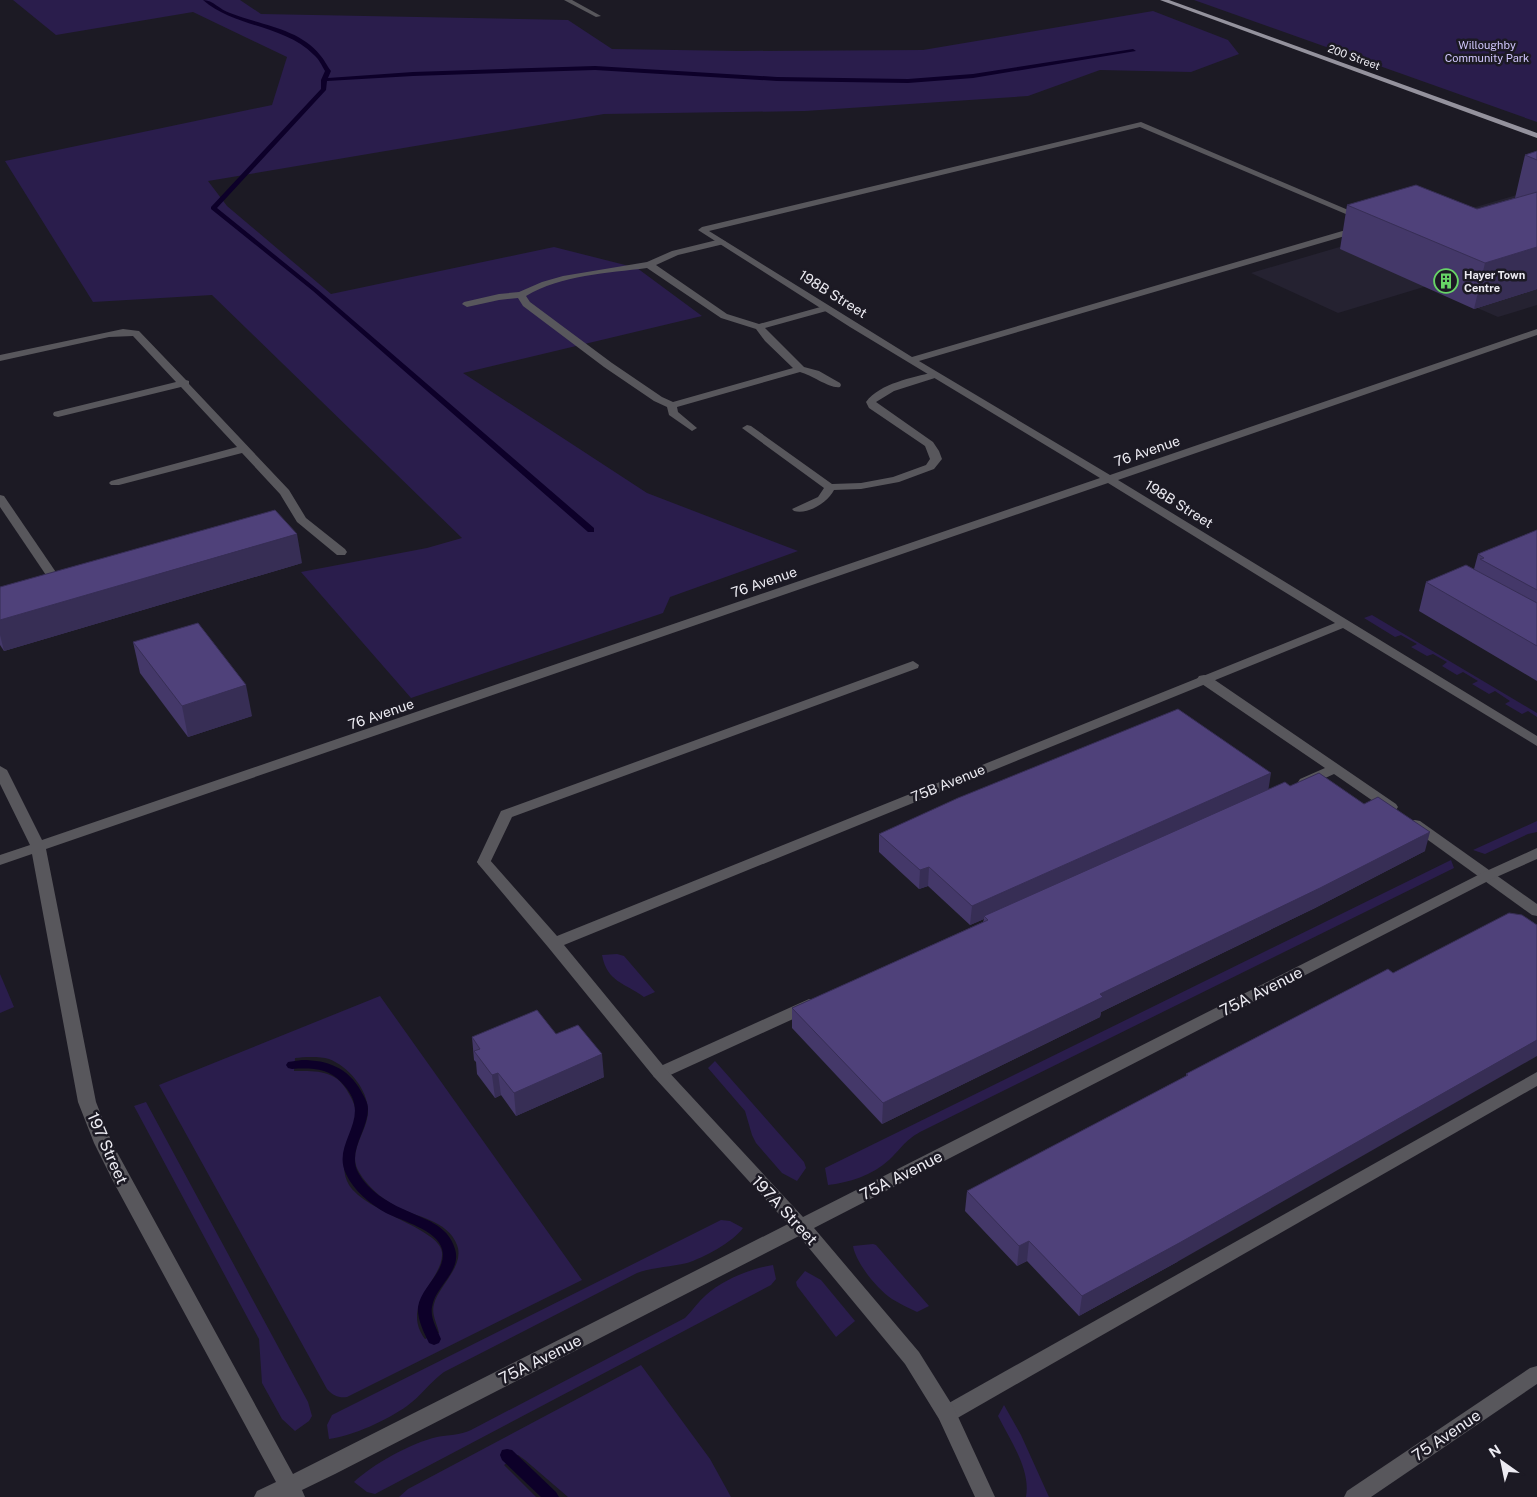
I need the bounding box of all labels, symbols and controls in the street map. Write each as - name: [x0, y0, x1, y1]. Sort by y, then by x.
- park label: Willoughby Community Park: [1445, 39, 1529, 64]
- street label: 200 Street: [1326, 42, 1382, 72]
- street label: 198B Street: [796, 267, 870, 321]
- building icon: Hayer Town Centre: [1433, 268, 1459, 294]
- place label: Hayer Town Centre: [1464, 269, 1525, 294]
- street label: 76 Avenue: [1112, 432, 1182, 470]
- street label: 198B Street: [1142, 477, 1216, 531]
- street label: 76 Avenue: [729, 563, 799, 601]
- street label: 76 Avenue: [346, 695, 416, 733]
- street label: 75B Avenue: [909, 761, 987, 805]
- street label: 75A Avenue: [1217, 963, 1306, 1020]
- street label: 197 Street: [83, 1109, 132, 1187]
- street label: 75A Avenue: [857, 1147, 946, 1204]
- street label: 197A Street: [748, 1172, 822, 1249]
- street label: 75A Avenue: [496, 1331, 585, 1388]
- street label: 75 Avenue: [1408, 1406, 1484, 1465]
- north arrow: [1477, 1437, 1527, 1487]
- text: N: [1486, 1441, 1504, 1461]

